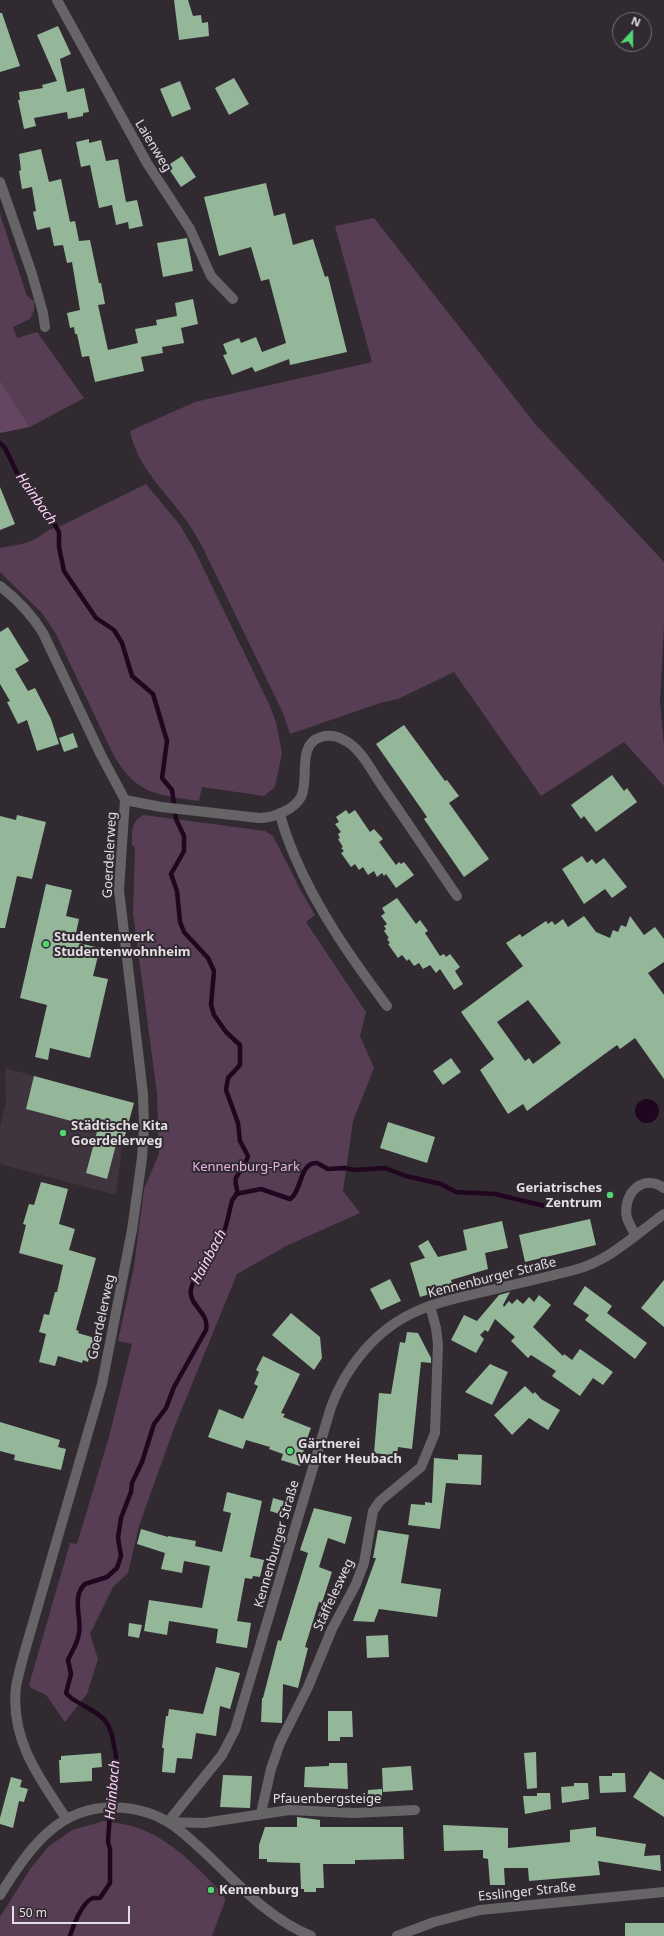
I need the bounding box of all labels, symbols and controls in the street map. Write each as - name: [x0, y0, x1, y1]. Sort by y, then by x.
- north arrow: [612, 12, 652, 52]
- text: N: [629, 13, 643, 30]
- street label: Laienweg: [131, 117, 175, 175]
- water label: Hainbach: [12, 470, 60, 528]
- street label: Goerdelerweg: [100, 811, 120, 899]
- place label: Studentenwerk Studentenwohnheim: [54, 929, 190, 960]
- marker: Studentenwerk Studentenwohnheim: [41, 939, 51, 949]
- place label: Städtische Kita Goerdelerweg: [71, 1118, 168, 1149]
- marker: Städtische Kita Goerdelerweg: [58, 1128, 68, 1138]
- park label: Kennenburg-Park: [192, 1159, 300, 1175]
- place label: Geriatrisches Zentrum: [516, 1180, 602, 1211]
- marker: Geriatrisches Zentrum: [605, 1190, 615, 1200]
- water label: Hainbach: [188, 1227, 230, 1287]
- street label: Kennenburger Straße: [426, 1254, 558, 1302]
- street label: Goerdelerweg: [85, 1273, 119, 1361]
- place label: Gärtnerei Walter Heubach: [298, 1436, 402, 1467]
- marker: Gärtnerei Walter Heubach: [285, 1446, 295, 1456]
- street label: Kennenburger Straße: [251, 1478, 303, 1610]
- street label: Stäffelesweg: [310, 1556, 358, 1634]
- water label: Hainbach: [102, 1760, 124, 1820]
- street label: Pfauenbergsteige: [273, 1791, 381, 1807]
- street label: Esslinger Straße: [477, 1879, 577, 1905]
- place label: Kennenburg: [219, 1882, 299, 1898]
- marker: Kennenburg: [206, 1885, 216, 1895]
- scale bar: [14, 1898, 132, 1924]
- text: 50 m: [19, 1904, 47, 1921]

